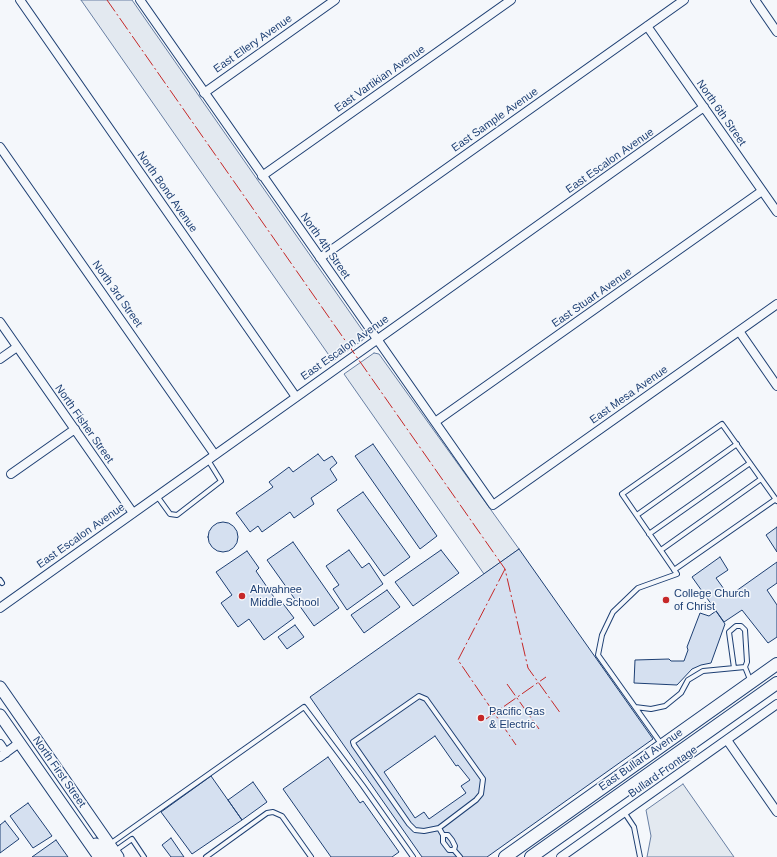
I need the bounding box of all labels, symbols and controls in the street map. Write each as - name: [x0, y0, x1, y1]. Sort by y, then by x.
- street label: East Ellery Avenue: [211, 12, 295, 76]
- street label: East Vartikian Avenue: [332, 43, 428, 115]
- street label: North 6th Street: [693, 77, 749, 149]
- street label: East Sample Avenue: [449, 85, 541, 155]
- street label: East Escalon Avenue: [563, 126, 657, 196]
- street label: North Bond Avenue: [134, 149, 200, 235]
- street label: North 4th Street: [297, 210, 353, 282]
- street label: North 3rd Street: [89, 258, 145, 330]
- street label: East Stuart Avenue: [549, 265, 635, 331]
- street label: East Escalon Avenue: [298, 313, 392, 383]
- street label: East Mesa Avenue: [587, 363, 671, 427]
- street label: North Fisher Street: [52, 382, 116, 466]
- street label: East Escalon Avenue: [34, 501, 128, 571]
- place label: Ahwahnee Middle School: [250, 583, 319, 609]
- place label: College Church of Christ: [674, 587, 750, 613]
- marker: Ahwahnee Middle School: [237, 591, 247, 601]
- marker: College Church of Christ: [661, 595, 671, 605]
- place label: Pacific Gas & Electric: [489, 705, 545, 731]
- marker: Pacific Gas & Electric: [476, 713, 486, 723]
- street label: East Bullard Avenue: [596, 726, 686, 794]
- street label: North First Street: [30, 734, 88, 810]
- street label: Bullard Frontage: [626, 743, 700, 801]

